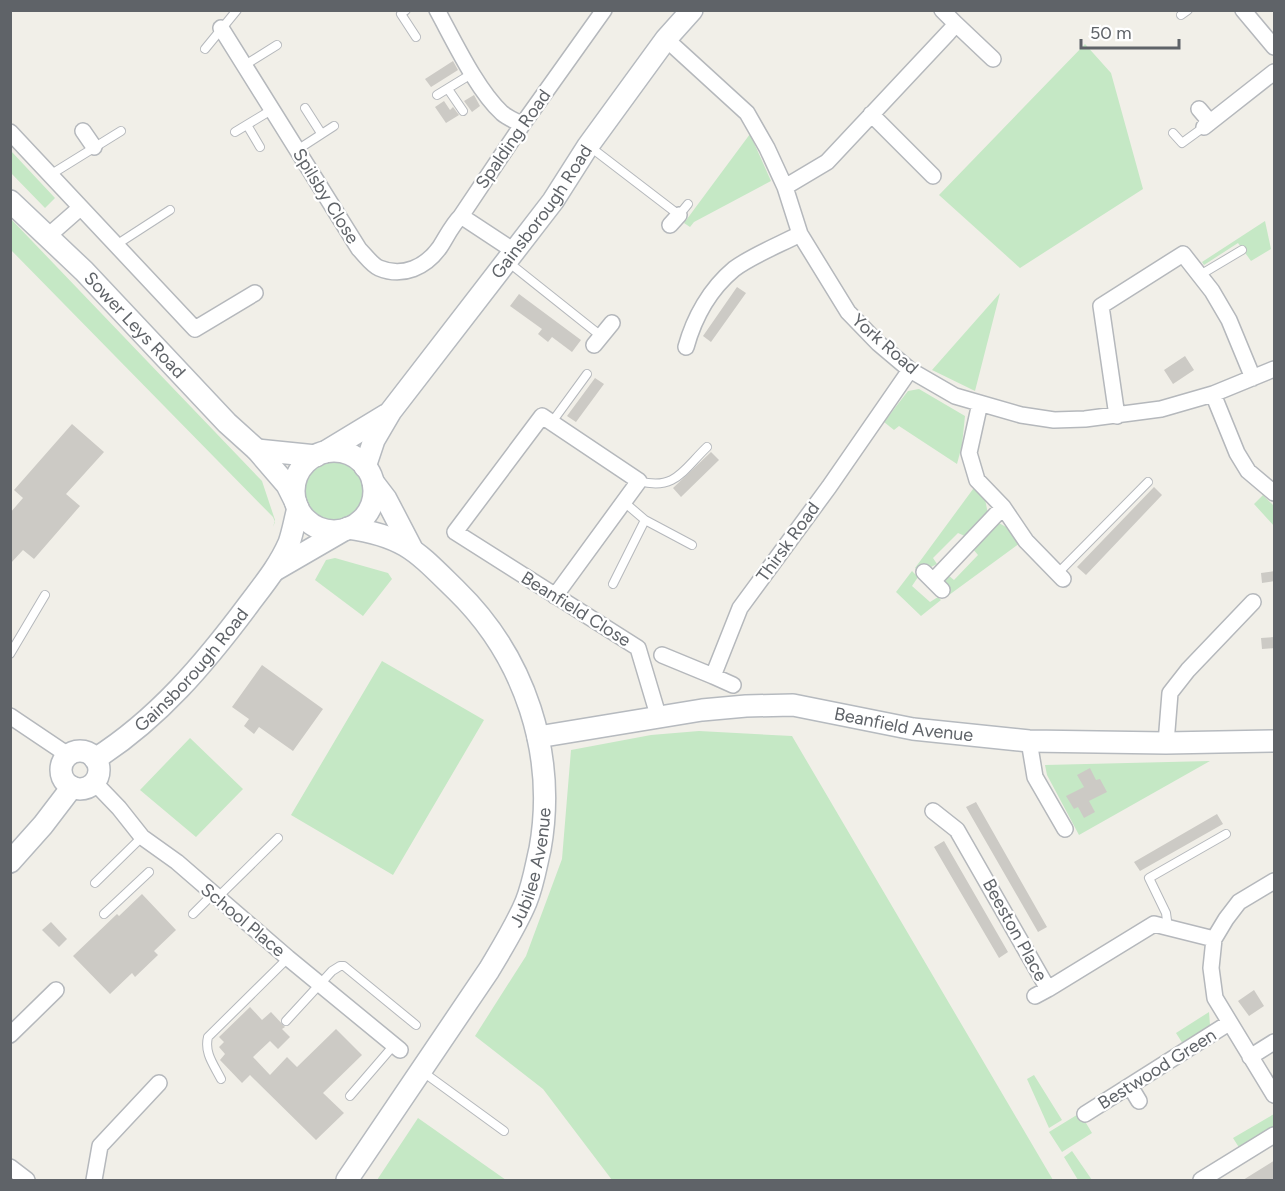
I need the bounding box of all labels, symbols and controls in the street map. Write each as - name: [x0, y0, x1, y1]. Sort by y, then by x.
- scale bar: [1081, 12, 1178, 50]
- text: 50 m: [1090, 22, 1132, 44]
- street label: Spalding Road: [471, 85, 555, 193]
- street label: Gainsborough Road: [486, 141, 597, 283]
- street label: Spilsby Close: [288, 144, 364, 248]
- street label: Sower Leys Road: [79, 267, 190, 383]
- street label: York Road: [847, 309, 923, 379]
- street label: Thirsk Road: [752, 498, 824, 586]
- street label: Beanfield Close: [517, 566, 635, 652]
- street label: Gainsborough Road: [130, 604, 253, 737]
- street label: Beanfield Avenue: [832, 703, 975, 746]
- street label: Jubilee Avenue: [505, 807, 555, 931]
- street label: Beeston Place: [978, 875, 1052, 985]
- street label: School Place: [196, 878, 290, 962]
- street label: Bestwood Green: [1094, 1024, 1220, 1114]

